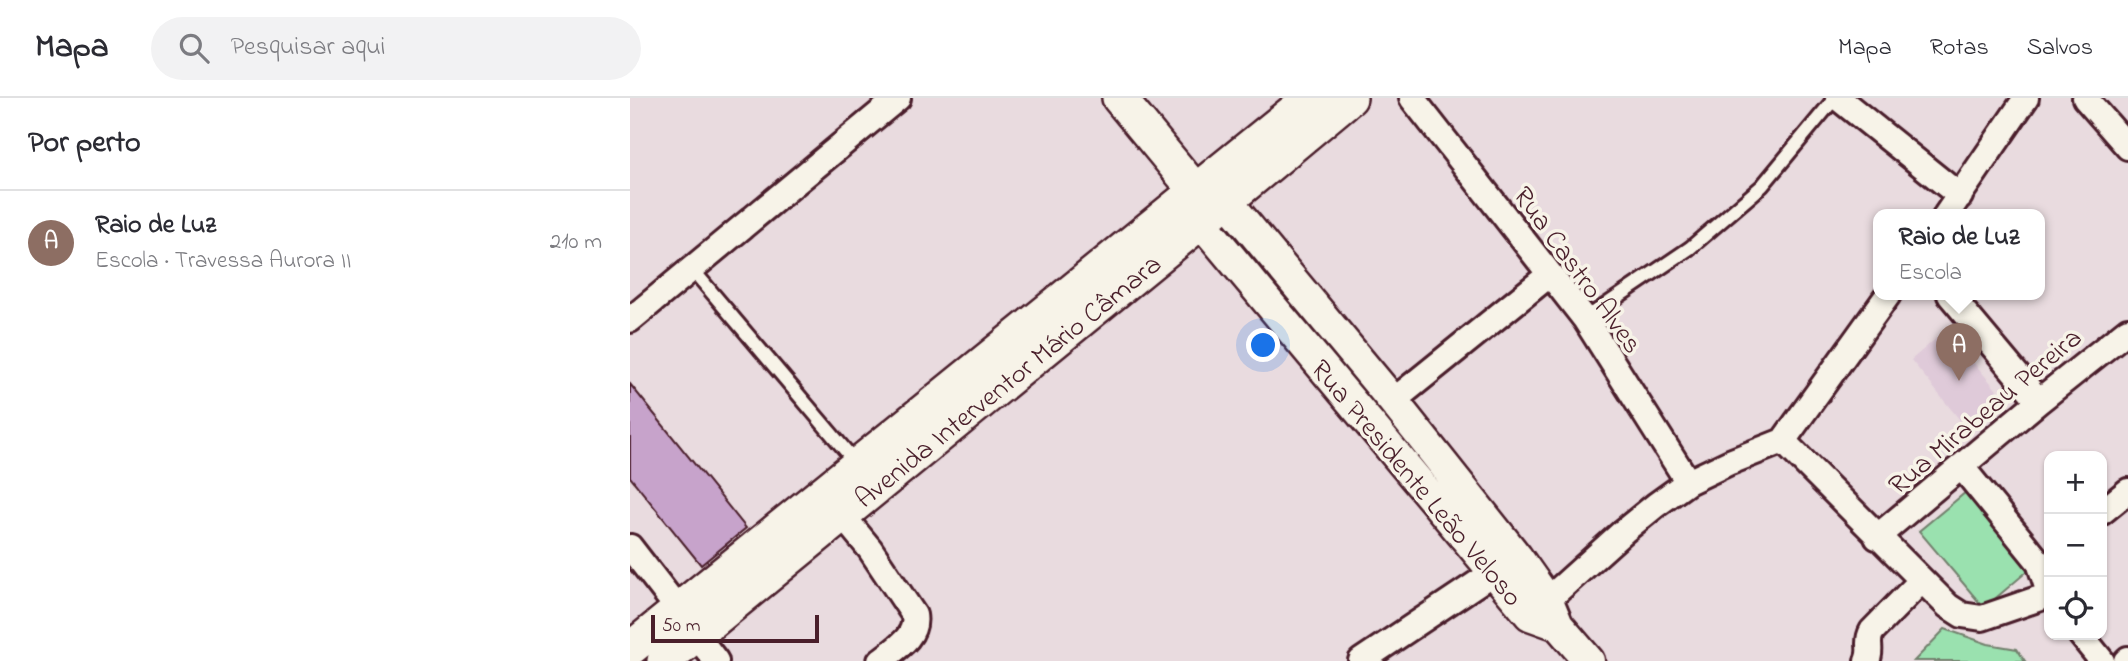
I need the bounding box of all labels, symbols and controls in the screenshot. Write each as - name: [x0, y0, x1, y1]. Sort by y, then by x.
- search box: [151, 17, 641, 80]
- text: Mapa: [35, 24, 109, 72]
- icon: search: [175, 29, 213, 67]
- text: Pesquisar aqui: [231, 29, 385, 67]
- text: Mapa: [1838, 31, 1892, 66]
- text: Rotas: [1930, 31, 1989, 66]
- text: Salvos: [2027, 31, 2093, 66]
- text: Por perto: [28, 122, 141, 166]
- street label: Rua Castro Alves: [1501, 179, 1651, 363]
- text: Raio de Luz: [95, 207, 216, 245]
- popup: [1873, 209, 2045, 300]
- text: Raio de Luz: [1898, 219, 2020, 257]
- text: A: [44, 226, 58, 259]
- text: 210 m: [550, 226, 602, 259]
- text: Escola · Travessa Aurora II: [95, 245, 351, 278]
- street label: Avenida Interventor Mário Câmara: [847, 246, 1171, 520]
- text: Escola: [1898, 257, 1962, 290]
- street label: Rua Mirabeau Pereira: [1880, 319, 2092, 506]
- pin: A: [1936, 323, 1982, 381]
- your location: [1246, 328, 1280, 362]
- street label: Rua Presidente Leão Veloso: [1299, 352, 1531, 617]
- map controls: [2044, 451, 2107, 640]
- button: +: [2044, 451, 2107, 514]
- button: −: [2044, 514, 2107, 577]
- button: locate: [2044, 577, 2107, 640]
- scale bar: [651, 612, 819, 644]
- text: 50 m: [662, 613, 701, 640]

